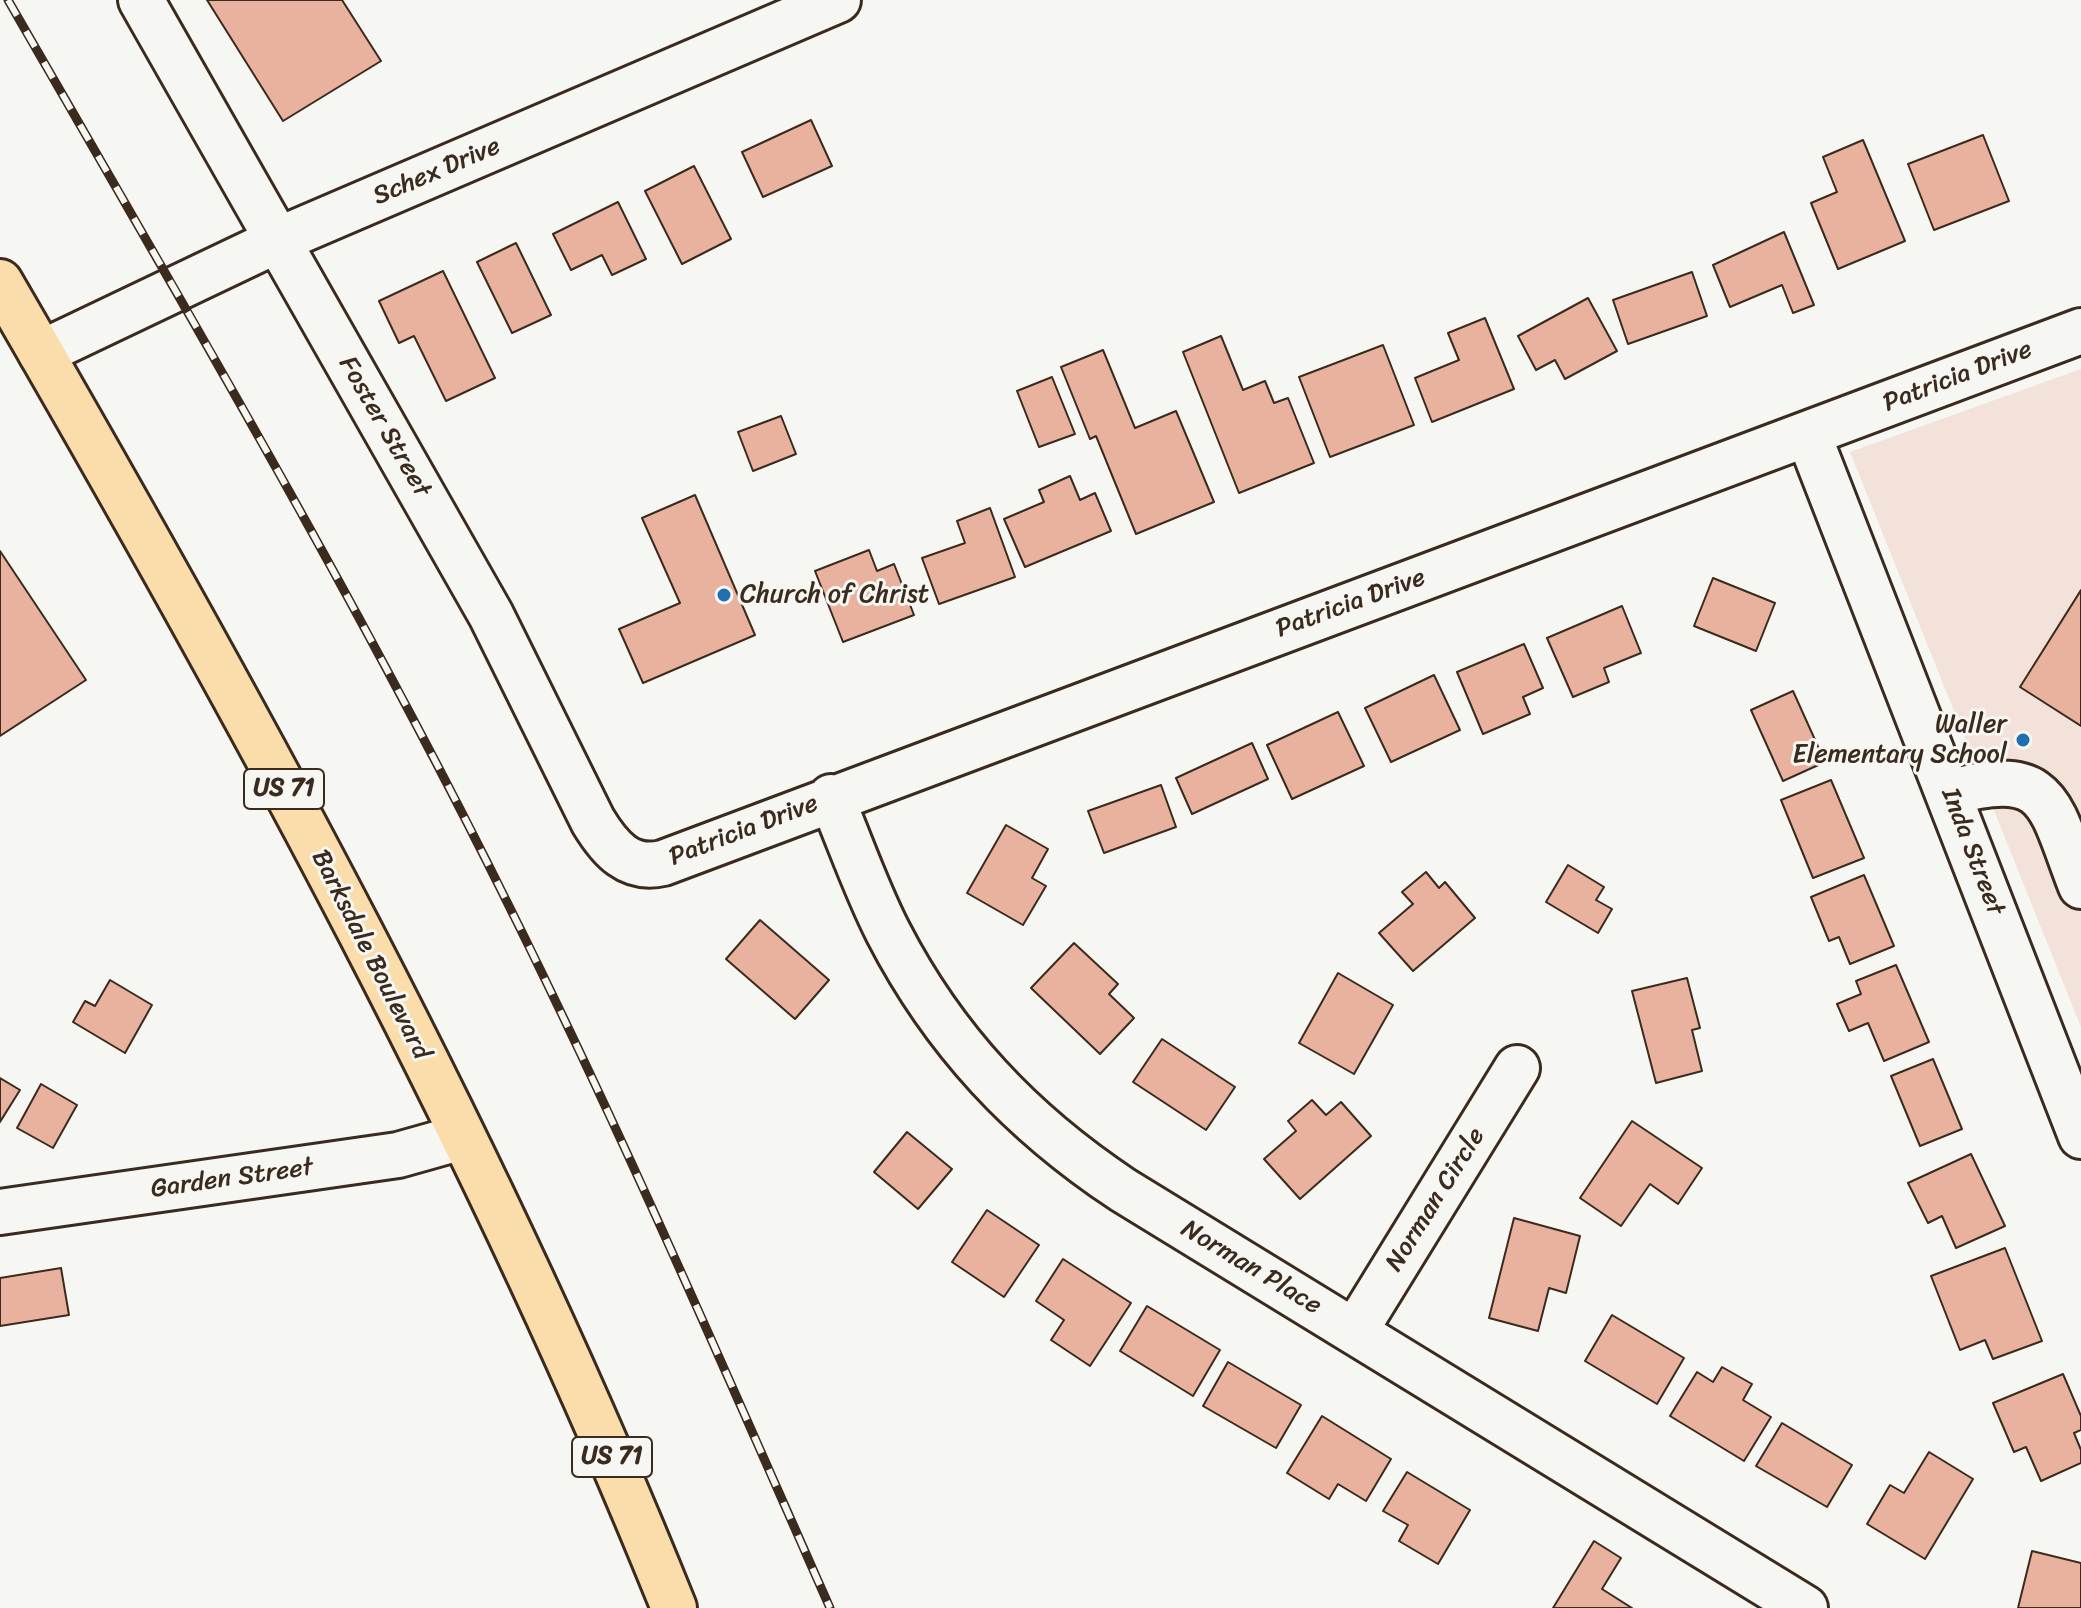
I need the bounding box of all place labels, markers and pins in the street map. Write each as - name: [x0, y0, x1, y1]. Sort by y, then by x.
- place label: Church of Christ: [740, 579, 929, 611]
- marker: Church of Christ: [715, 586, 733, 604]
- place label: Waller Elementary School: [1792, 709, 2007, 770]
- marker: Waller Elementary School: [2014, 731, 2032, 749]

